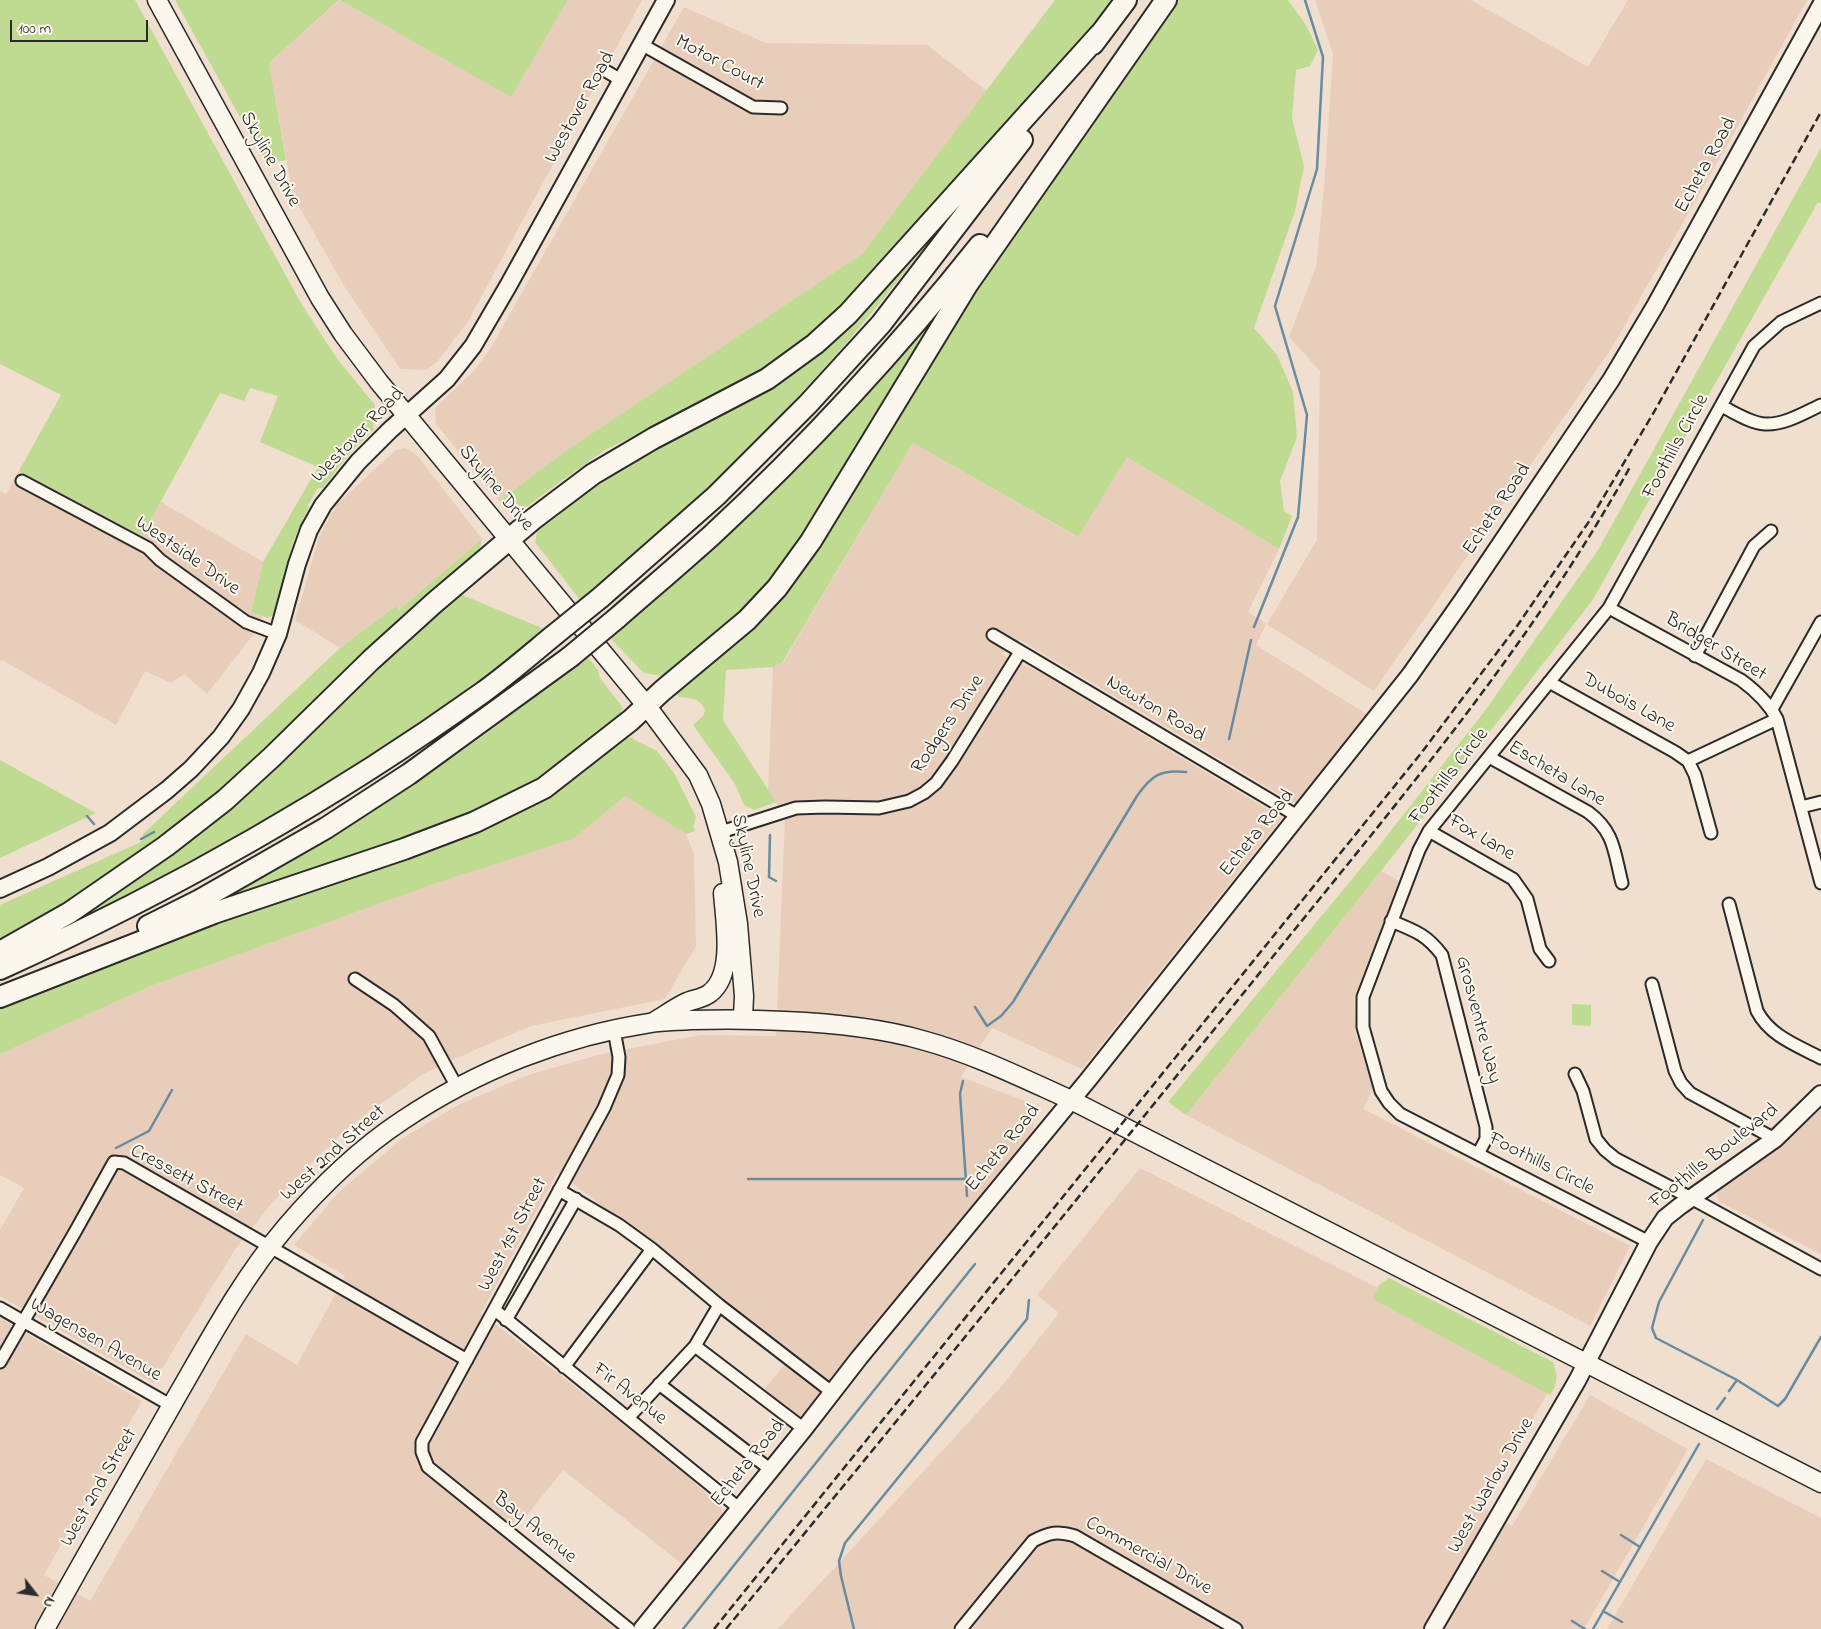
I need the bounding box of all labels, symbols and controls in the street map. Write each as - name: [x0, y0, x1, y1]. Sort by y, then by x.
- scale bar: [12, 10, 150, 42]
- text: 100 m: [18, 18, 51, 40]
- street label: Motor Court: [671, 31, 767, 97]
- street label: Westover Road: [541, 48, 621, 168]
- street label: Skyline Drive: [233, 108, 305, 212]
- street label: Echeta Road: [1671, 114, 1743, 218]
- street label: Westover Road: [307, 383, 411, 489]
- street label: Foothills Circle: [1638, 391, 1716, 503]
- street label: Skyline Drive: [452, 441, 538, 537]
- street label: Echeta Road: [1459, 460, 1537, 560]
- street label: Westside Drive: [130, 512, 244, 602]
- street label: Bridger Street: [1660, 608, 1770, 688]
- street label: Dubois Lane: [1577, 669, 1679, 739]
- street label: Rodgers Drive: [907, 671, 991, 779]
- street label: Newton Road: [1101, 671, 1209, 749]
- street label: Foothills Circle: [1405, 724, 1495, 830]
- street label: Escheta Lane: [1503, 737, 1609, 813]
- street label: Echeta Road: [1215, 785, 1301, 883]
- street label: Fox Lane: [1444, 810, 1518, 868]
- street label: Skyline Drive: [724, 812, 770, 920]
- street label: Grosventre Way: [1448, 954, 1506, 1086]
- street label: Foothills Boulevard: [1646, 1099, 1784, 1215]
- street label: Echeta Road: [961, 1100, 1047, 1198]
- street label: West 2nd Street: [277, 1101, 391, 1207]
- street label: Foothills Circle: [1484, 1128, 1598, 1202]
- street label: Cressett Street: [125, 1140, 247, 1220]
- street label: West 1st Street: [474, 1174, 554, 1296]
- street label: Wagensen Avenue: [25, 1294, 165, 1388]
- street label: Fir Avenue: [587, 1359, 671, 1431]
- street label: West Warlow Drive: [1443, 1414, 1541, 1558]
- street label: Echeta Road: [706, 1415, 792, 1513]
- street label: West 2nd Street: [56, 1424, 144, 1552]
- street label: Bay Avenue: [488, 1488, 580, 1570]
- street label: Commercial Drive: [1081, 1512, 1215, 1602]
- north arrow: [10, 1569, 60, 1619]
- text: N: [37, 1592, 60, 1611]

